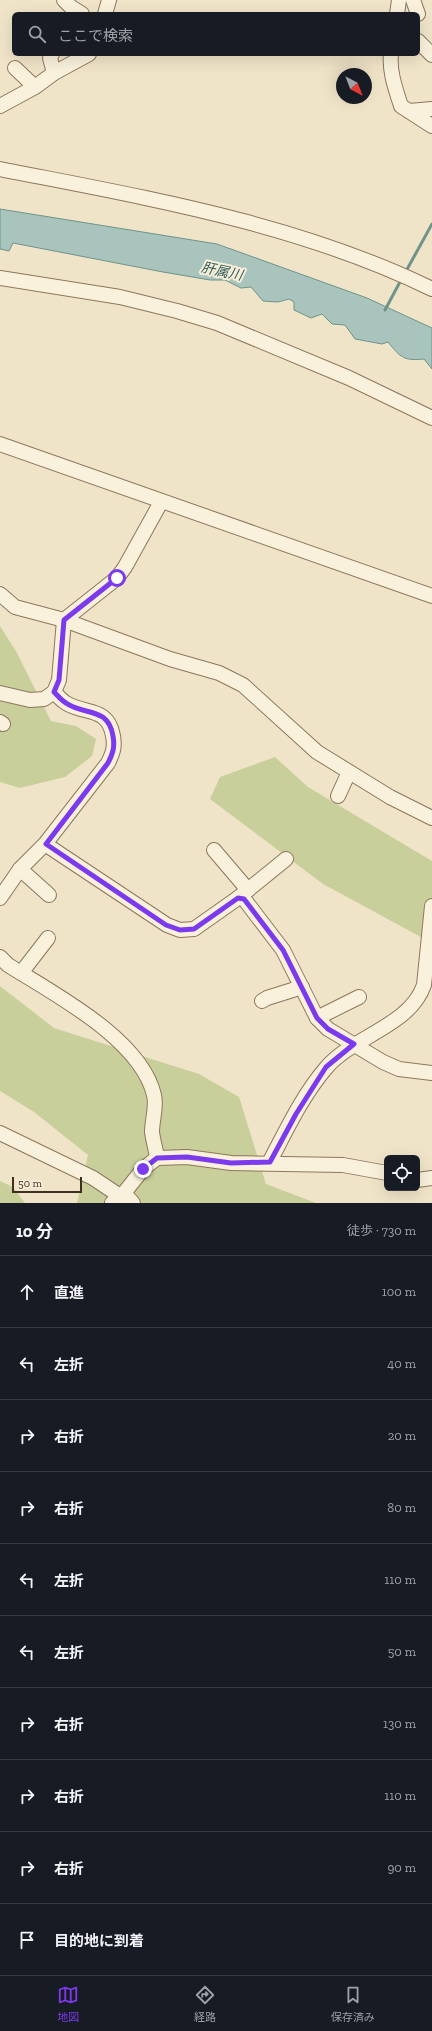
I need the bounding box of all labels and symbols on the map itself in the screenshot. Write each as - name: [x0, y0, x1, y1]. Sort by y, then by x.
- north arrow: [336, 68, 372, 104]
- water label: 肝属川: [200, 259, 246, 285]
- route start: [108, 569, 126, 587]
- route end: [134, 1160, 152, 1178]
- scale bar: [12, 1175, 82, 1194]

